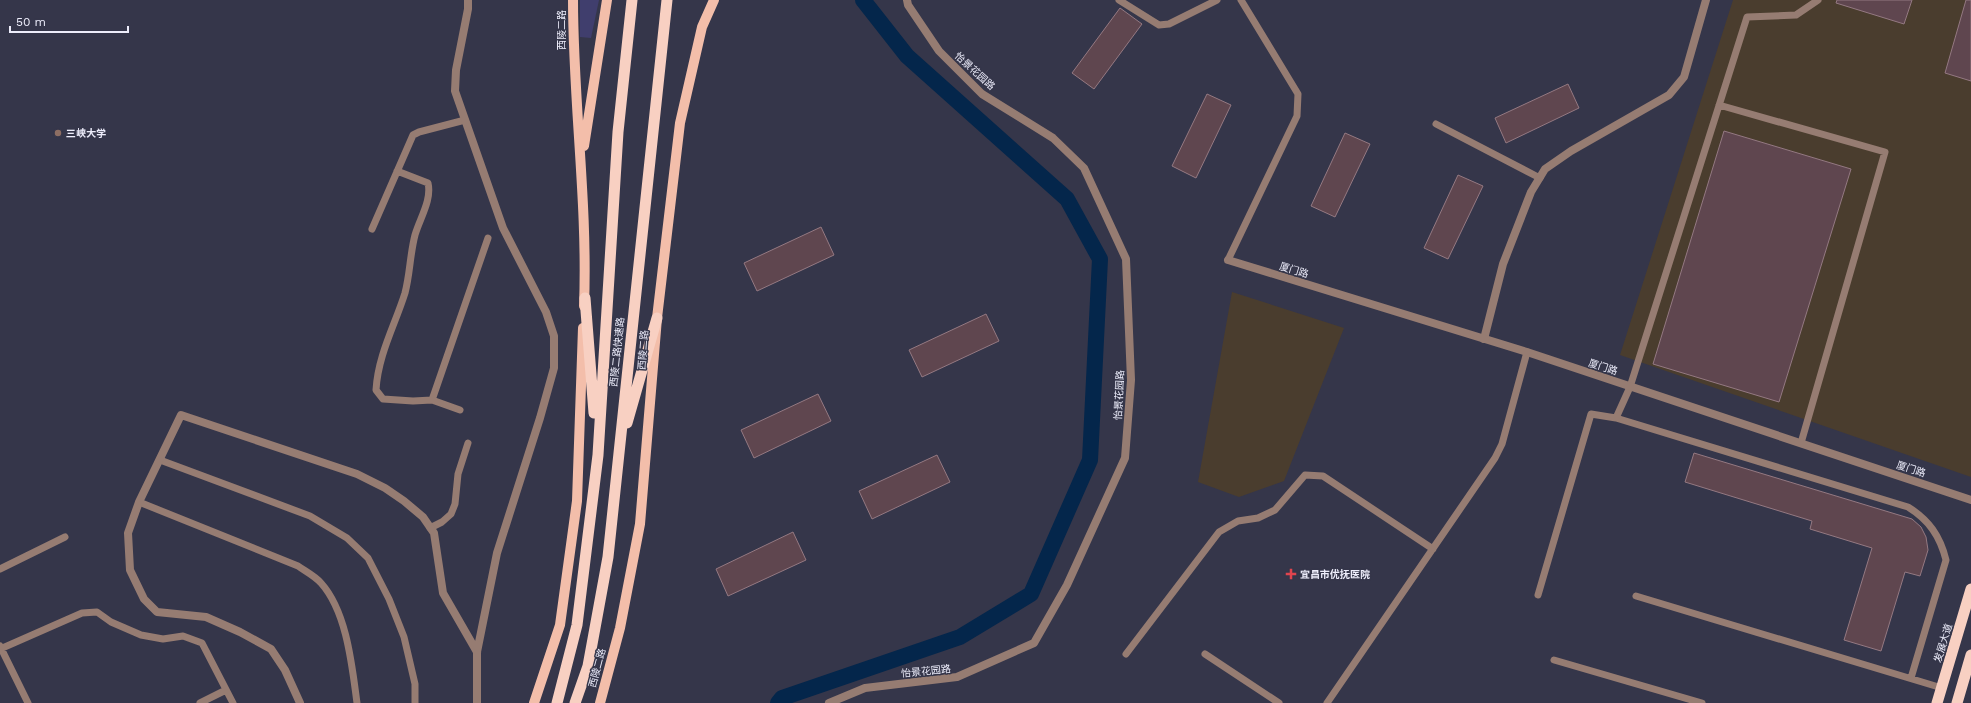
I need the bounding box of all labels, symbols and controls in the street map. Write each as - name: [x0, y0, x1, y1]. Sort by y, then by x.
- scale bar: [10, 8, 128, 34]
- street label: 西陵二路: [556, 10, 567, 50]
- text: 50 m: [16, 15, 46, 29]
- street label: 怡景花园路: [953, 50, 997, 92]
- marker: 三峡大学: [53, 128, 63, 138]
- place label: 三峡大学: [66, 128, 106, 139]
- street label: 厦门路: [1278, 260, 1310, 280]
- street label: 西陵二路快速路: [608, 317, 626, 387]
- street label: 西陵二路: [636, 330, 650, 370]
- street label: 厦门路: [1587, 357, 1619, 377]
- street label: 怡景花园路: [1112, 370, 1126, 420]
- street label: 厦门路: [1895, 459, 1927, 479]
- marker: 宜昌市优抚医院: [1285, 568, 1297, 580]
- place label: 宜昌市优抚医院: [1300, 568, 1370, 580]
- street label: 发展大道: [1932, 622, 1954, 664]
- street label: 西陵二路: [587, 647, 607, 689]
- street label: 怡景花园路: [901, 663, 951, 679]

